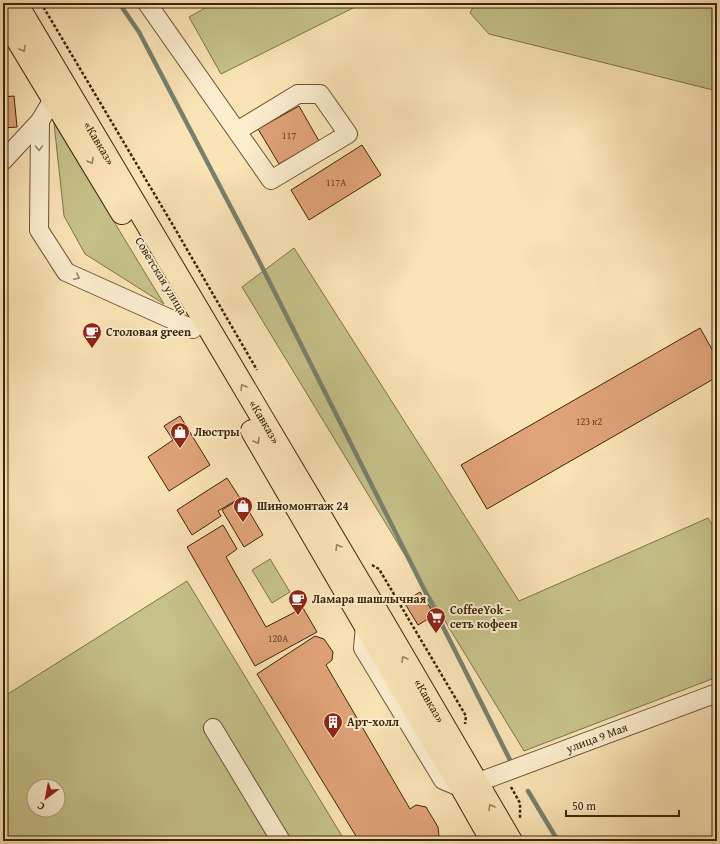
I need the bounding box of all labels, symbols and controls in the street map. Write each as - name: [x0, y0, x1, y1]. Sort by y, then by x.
- one-way arrow: [19, 45, 26, 52]
- street label: «Кавказ»: [80, 118, 119, 168]
- house number: 117: [282, 128, 296, 143]
- one-way arrow: [35, 145, 43, 151]
- one-way arrow: [86, 157, 93, 164]
- house number: 117А: [326, 175, 346, 190]
- street label: Советская улица: [131, 233, 192, 318]
- one-way arrow: [72, 272, 80, 280]
- cafe icon: Столовая green: [81, 321, 103, 349]
- place label: Столовая green: [106, 323, 191, 340]
- one-way arrow: [241, 384, 248, 391]
- street label: «Кавказ»: [245, 397, 285, 447]
- house number: 123 к2: [576, 414, 603, 429]
- shop icon: Люстры: [169, 421, 191, 449]
- place label: Люстры: [194, 423, 240, 440]
- one-way arrow: [253, 437, 260, 444]
- shop icon: Шиномонтаж 24: [232, 495, 254, 523]
- place label: Шиномонтаж 24: [257, 497, 349, 514]
- one-way arrow: [336, 544, 343, 551]
- cafe icon: Ламара шашлычная: [287, 588, 309, 616]
- place label: Ламара шашлычная: [312, 590, 427, 607]
- place label: CoffeeYok - сеть кофеен: [450, 601, 518, 632]
- supermarket icon: CoffeeYok - сеть кофеен: [425, 606, 447, 634]
- house number: 120А: [268, 631, 288, 646]
- one-way arrow: [401, 656, 409, 663]
- street label: «Кавказ»: [410, 676, 449, 726]
- building icon: Арт-холл: [322, 711, 344, 739]
- place label: Арт-холл: [347, 713, 399, 730]
- street label: улица 9 Мая: [562, 718, 630, 757]
- north arrow: [26, 778, 66, 818]
- scale bar: [566, 792, 679, 818]
- text: 50 m: [572, 797, 596, 814]
- text: С: [34, 798, 48, 815]
- one-way arrow: [489, 804, 496, 811]

